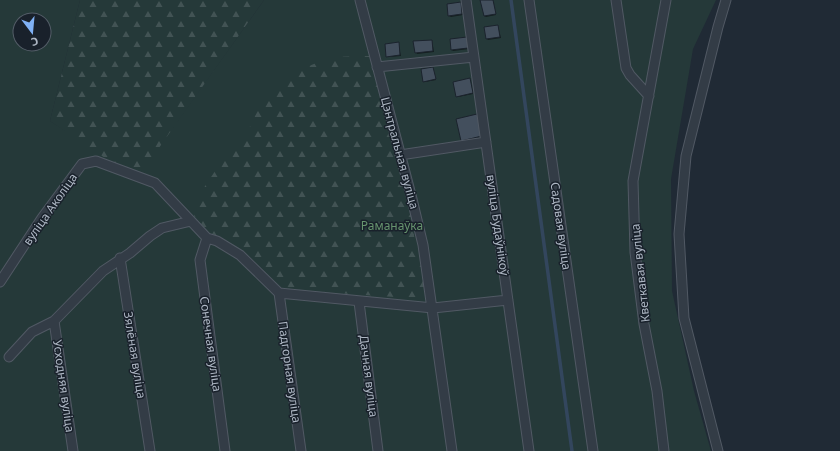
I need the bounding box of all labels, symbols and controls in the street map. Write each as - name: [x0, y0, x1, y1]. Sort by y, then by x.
- north arrow: [12, 12, 52, 52]
- text: С: [29, 34, 40, 50]
- street label: Цэнтральная вуліца: [377, 95, 423, 211]
- street label: вуліца Аколіца: [19, 170, 81, 248]
- street label: вуліца Будаўнікоў: [483, 174, 514, 277]
- street label: Садовая вуліца: [546, 181, 576, 271]
- park label: Раманаўка: [361, 217, 423, 234]
- street label: Кветкавая вуліца: [626, 223, 654, 323]
- street label: Сонечная вуліца: [196, 295, 226, 393]
- street label: Зялёная вуліца: [120, 310, 150, 400]
- street label: Падгорная вуліца: [274, 320, 306, 424]
- street label: Дачная вуліца: [356, 334, 382, 418]
- street label: Усходняя вуліца: [49, 339, 79, 433]

